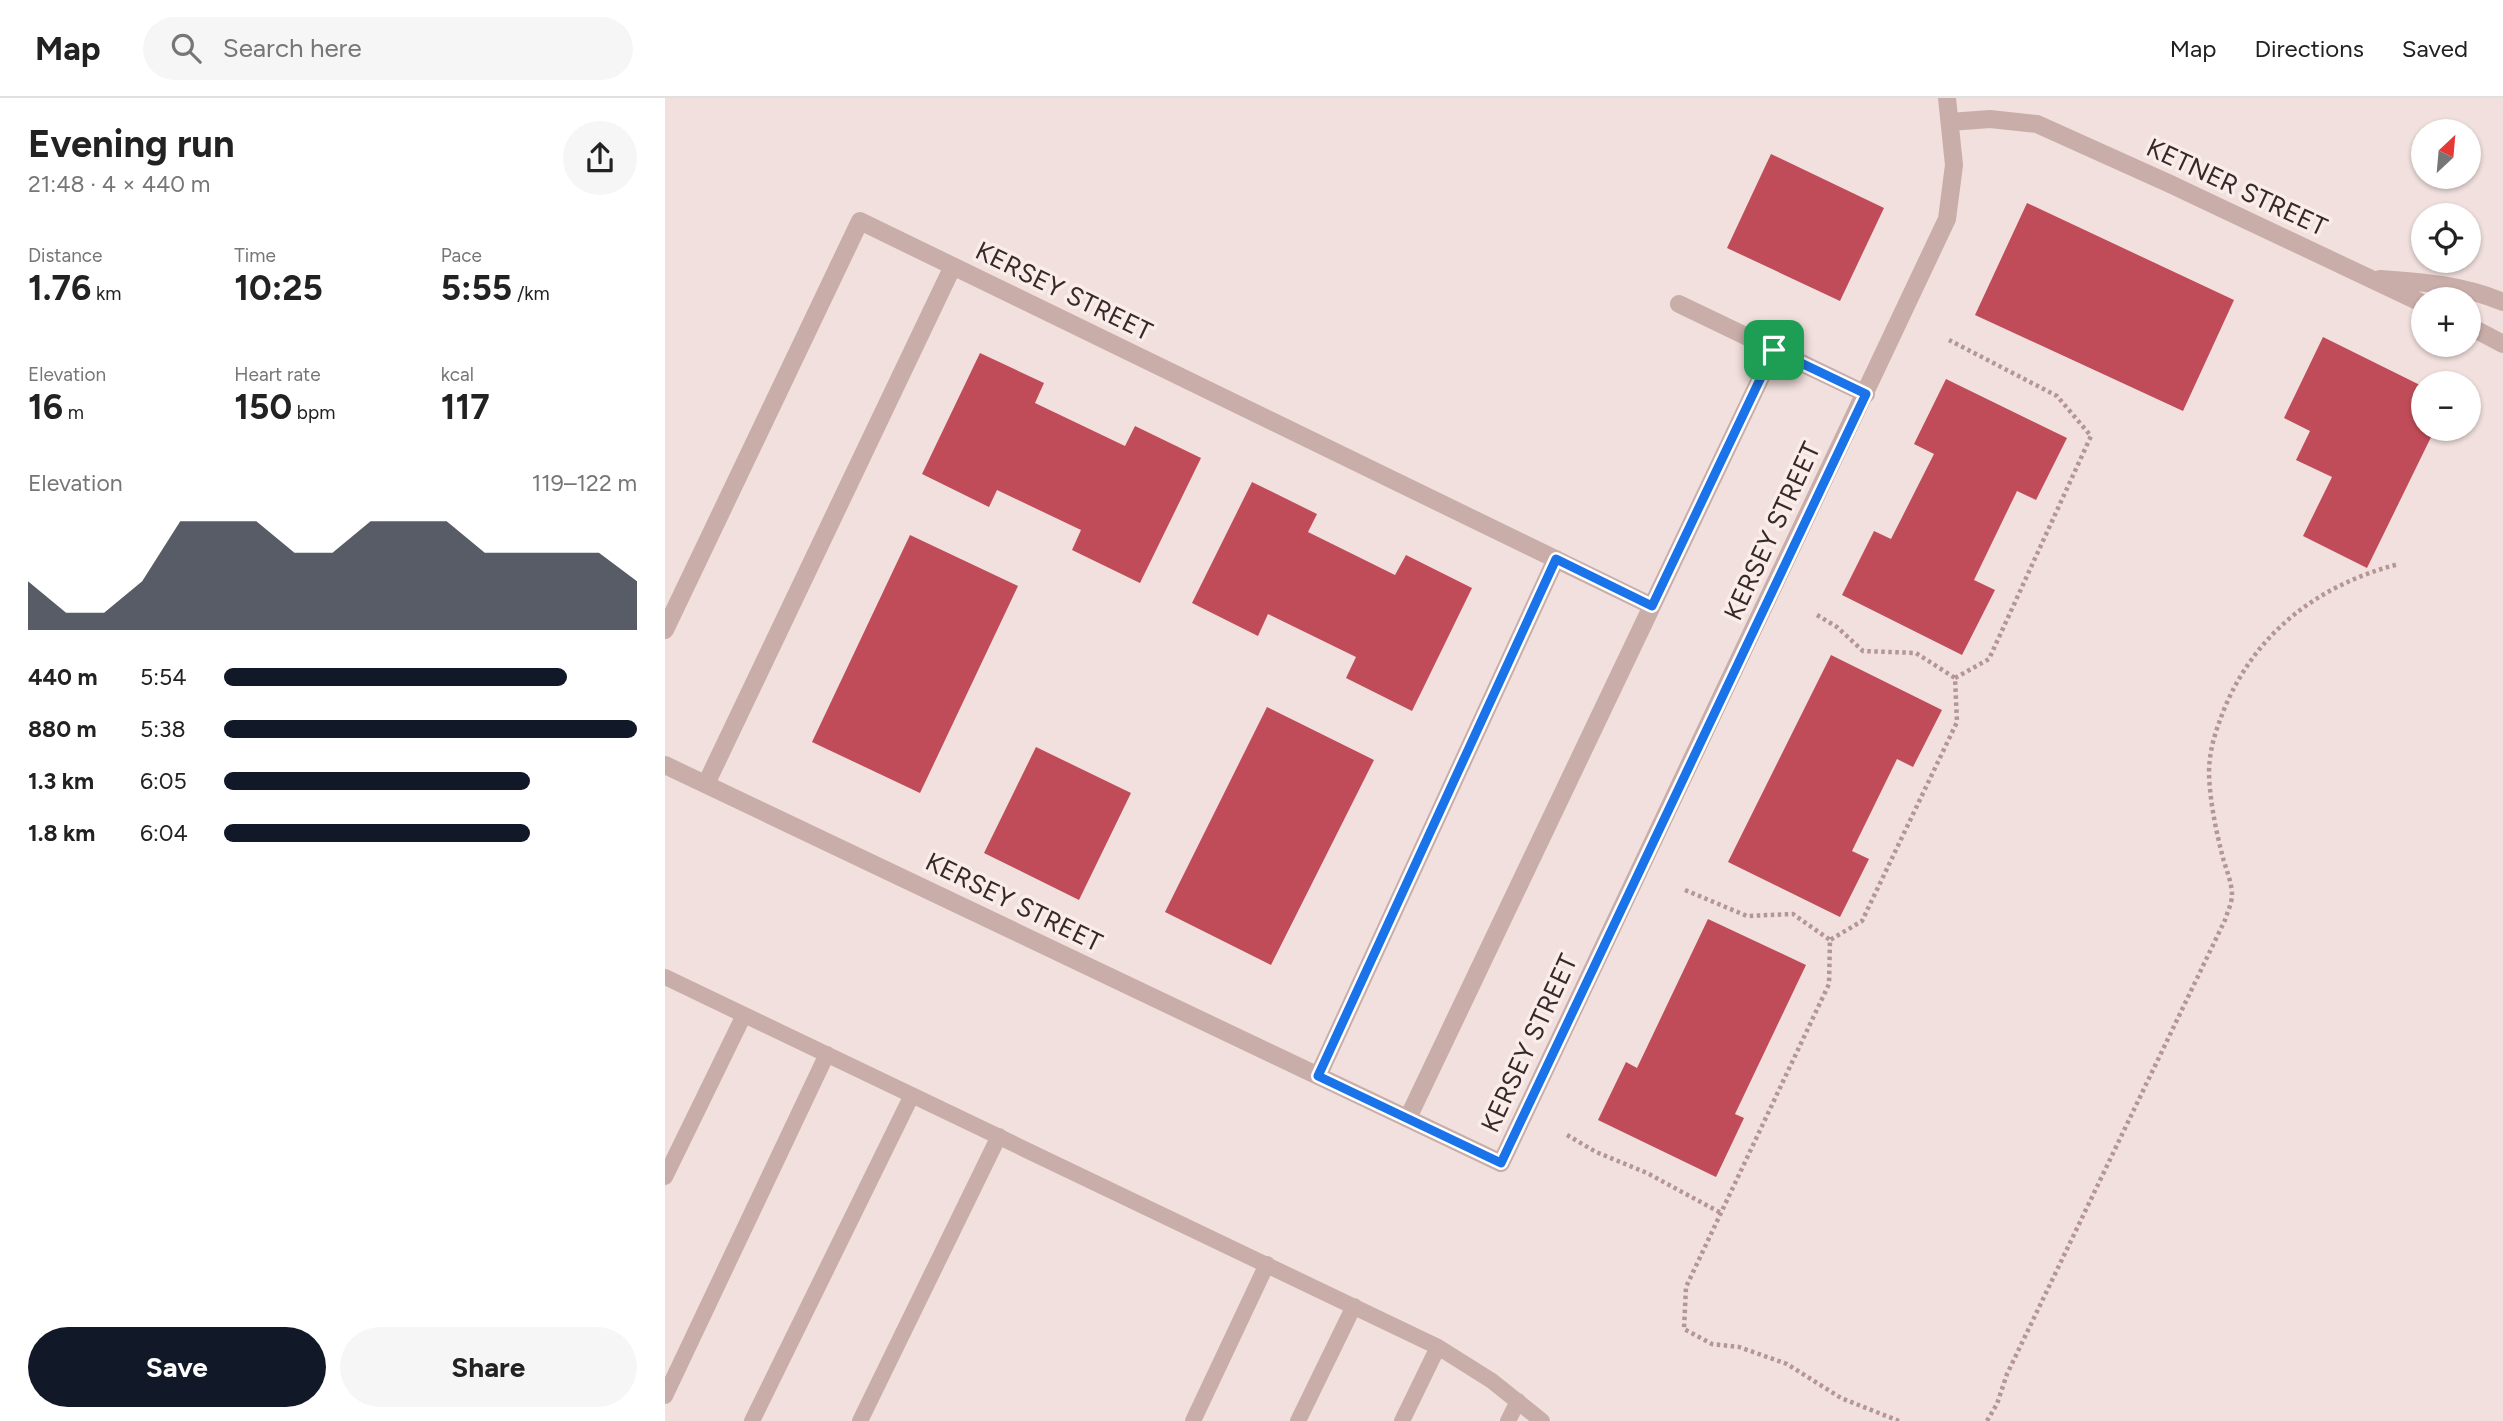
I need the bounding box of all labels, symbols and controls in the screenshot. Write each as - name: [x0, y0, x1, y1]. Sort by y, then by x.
- search box: [143, 17, 633, 80]
- text: Map: [35, 29, 101, 68]
- icon: search: [167, 29, 205, 67]
- text: Search here: [223, 32, 362, 64]
- text: Map: [2170, 34, 2216, 63]
- text: Directions: [2254, 34, 2364, 63]
- text: Saved: [2402, 34, 2468, 63]
- north arrow: [2411, 119, 2481, 189]
- map controls: [2411, 119, 2481, 441]
- text: Evening run: [28, 121, 235, 167]
- button: share: [563, 121, 637, 195]
- street label: KETNER STREET: [2142, 131, 2333, 243]
- text: 21:48 · 4 × 440 m: [28, 170, 210, 198]
- button: locate: [2411, 203, 2481, 273]
- street label: KERSEY STREET: [970, 234, 1158, 348]
- text: Distance: [28, 244, 102, 267]
- text: Time: [234, 244, 276, 267]
- text: Pace: [441, 244, 482, 267]
- text: 1.76: [28, 267, 91, 309]
- text: 10:25: [234, 267, 323, 309]
- text: 5:55: [441, 267, 512, 309]
- text: km: [91, 282, 121, 305]
- text: /km: [512, 282, 550, 305]
- button: +: [2411, 287, 2481, 357]
- pin: [1744, 320, 1804, 380]
- icon: arrive: [1755, 331, 1793, 369]
- text: Elevation: [28, 363, 106, 386]
- text: Heart rate: [234, 363, 321, 386]
- text: kcal: [441, 363, 474, 386]
- button: −: [2411, 371, 2481, 441]
- text: 16: [28, 386, 63, 428]
- text: 150: [234, 386, 292, 428]
- text: 117: [441, 386, 490, 428]
- text: m: [63, 401, 84, 424]
- text: bpm: [292, 401, 335, 424]
- street label: KERSEY STREET: [1717, 436, 1827, 625]
- text: Elevation: [28, 469, 123, 497]
- text: 119–122 m: [532, 469, 637, 497]
- text: 440 m: [28, 663, 98, 691]
- text: 5:54: [140, 663, 187, 691]
- text: 880 m: [28, 715, 97, 743]
- text: 5:38: [140, 715, 186, 743]
- text: 1.3 km: [28, 767, 94, 795]
- text: 6:05: [140, 767, 187, 795]
- text: 1.8 km: [28, 819, 95, 847]
- text: 6:04: [140, 819, 188, 847]
- street label: KERSEY STREET: [920, 845, 1108, 959]
- street label: KERSEY STREET: [1474, 948, 1584, 1137]
- button: Save: [28, 1327, 326, 1407]
- button: Share: [340, 1327, 637, 1407]

